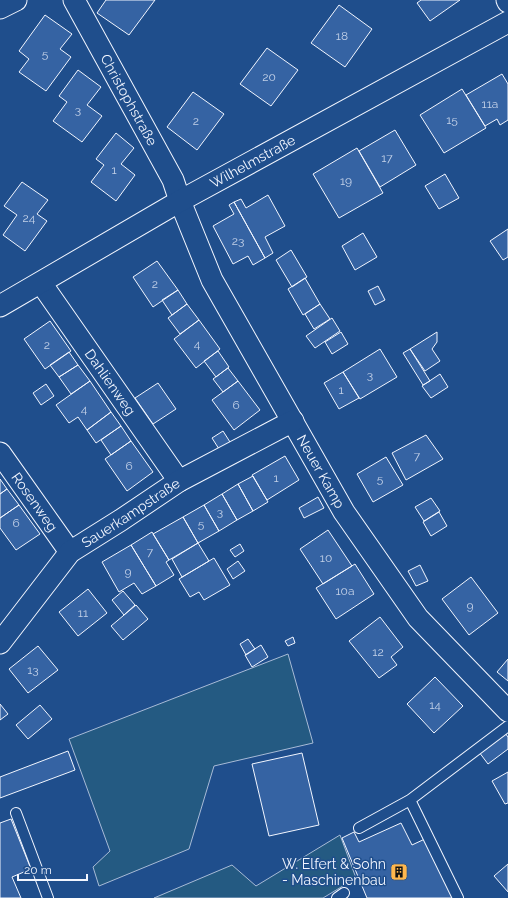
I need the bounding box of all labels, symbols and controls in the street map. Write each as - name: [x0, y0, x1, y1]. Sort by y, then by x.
- house number: 18: [336, 29, 348, 43]
- house number: 5: [42, 47, 49, 61]
- street label: Christophstraße: [97, 51, 161, 149]
- house number: 20: [262, 70, 276, 84]
- house number: 11a: [482, 97, 498, 111]
- house number: 3: [75, 103, 81, 117]
- house number: 15: [446, 113, 458, 127]
- house number: 2: [193, 114, 199, 128]
- street label: Wilhelmstraße: [207, 132, 298, 191]
- house number: 17: [381, 151, 393, 165]
- house number: 1: [111, 163, 117, 177]
- house number: 19: [340, 174, 352, 188]
- house number: 24: [23, 211, 36, 225]
- house number: 23: [232, 234, 244, 248]
- house number: 2: [152, 277, 158, 291]
- house number: 4: [194, 337, 201, 351]
- house number: 2: [44, 338, 50, 352]
- street label: Dahlienweg: [82, 346, 139, 418]
- house number: 3: [367, 368, 373, 382]
- house number: 1: [338, 383, 344, 397]
- house number: 6: [232, 398, 240, 412]
- house number: 4: [81, 402, 88, 416]
- street label: Neuer Kamp: [294, 432, 348, 511]
- house number: 7: [414, 449, 421, 463]
- house number: 6: [125, 459, 133, 473]
- street label: Rosenweg: [8, 469, 61, 534]
- house number: 1: [273, 471, 279, 485]
- house number: 5: [377, 472, 384, 486]
- street label: Sauerkampstraße: [79, 475, 183, 551]
- house number: 3: [217, 505, 223, 519]
- house number: 6: [12, 516, 20, 530]
- house number: 5: [198, 517, 205, 531]
- house number: 7: [147, 545, 154, 559]
- house number: 10: [320, 551, 332, 565]
- house number: 9: [124, 565, 132, 579]
- house number: 10a: [335, 584, 355, 598]
- house number: 9: [466, 599, 474, 613]
- house number: 11: [78, 606, 88, 620]
- house number: 12: [372, 645, 384, 659]
- house number: 13: [27, 663, 39, 677]
- house number: 14: [429, 698, 441, 712]
- scale bar: [18, 856, 87, 882]
- place label: W. Elfert & Sohn - Maschinenbau: [282, 856, 386, 888]
- building icon: W. Elfert & Sohn - Maschinenbau: [389, 862, 409, 882]
- text: 20 m: [24, 863, 52, 877]

